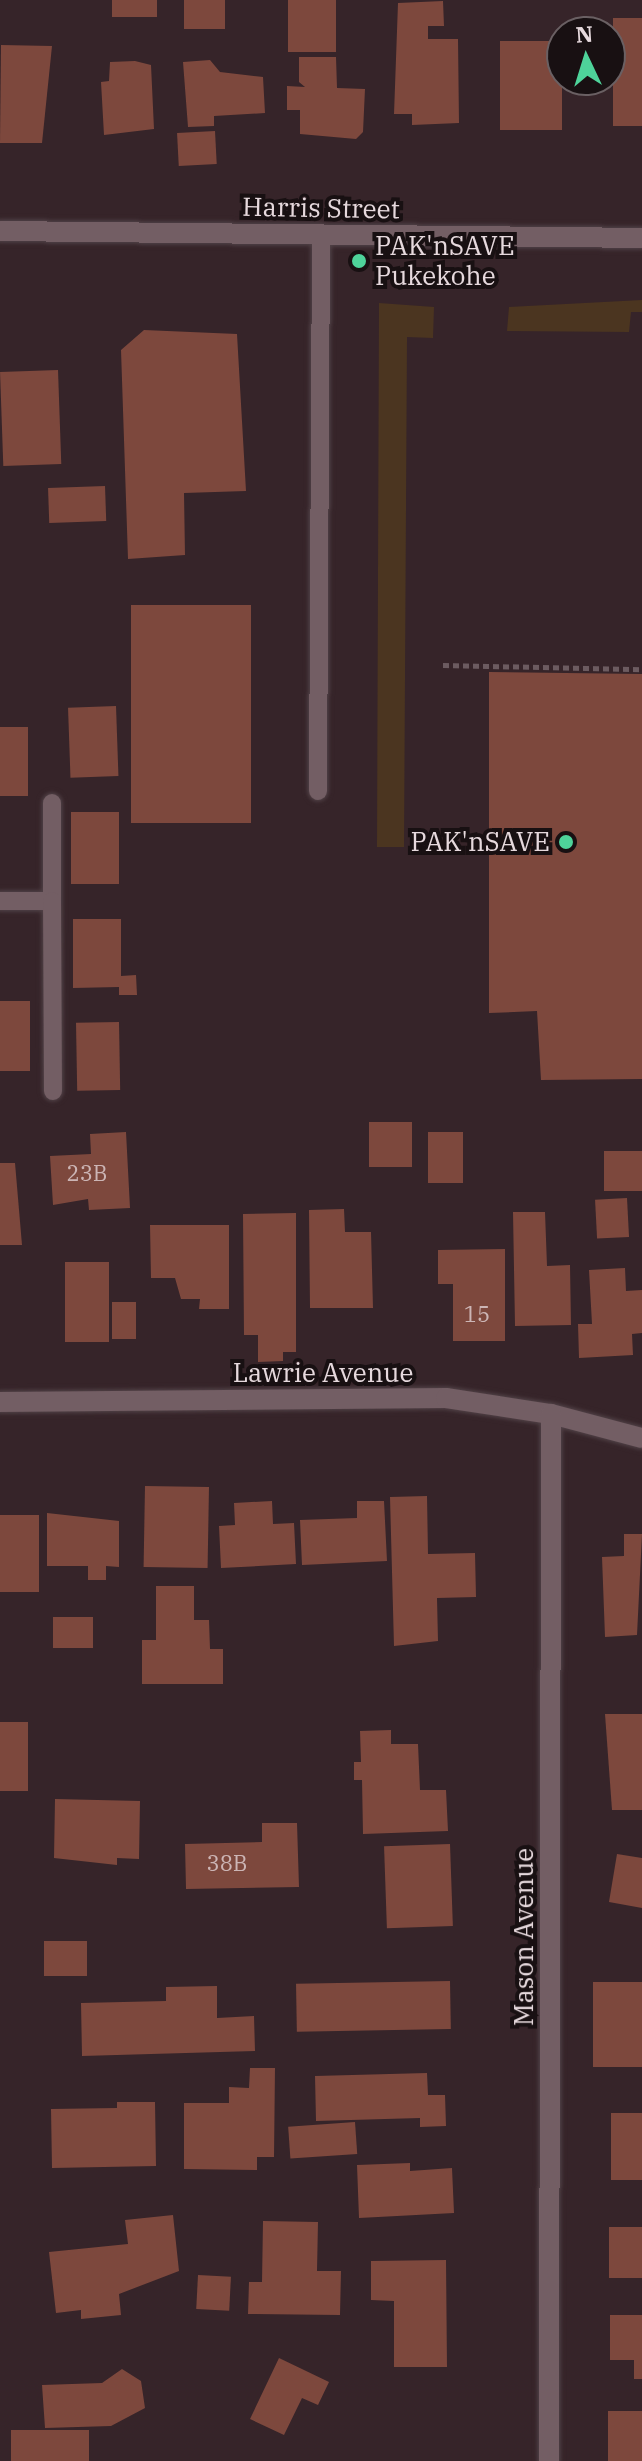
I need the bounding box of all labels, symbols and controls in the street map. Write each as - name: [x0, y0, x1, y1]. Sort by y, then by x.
- north arrow: [546, 16, 626, 96]
- text: N: [575, 18, 594, 49]
- street label: Harris Street: [242, 191, 400, 225]
- place label: PAK'nSAVE Pukekohe: [375, 230, 515, 292]
- marker: PAK'nSAVE Pukekohe: [350, 252, 368, 270]
- place label: PAK'nSAVE: [410, 826, 550, 858]
- marker: PAK'nSAVE: [557, 833, 575, 851]
- house number: 23B: [66, 1160, 108, 1186]
- house number: 15: [464, 1301, 490, 1327]
- street label: Lawrie Avenue: [233, 1357, 413, 1389]
- street label: Mason Avenue: [508, 1848, 540, 2026]
- house number: 38B: [206, 1850, 248, 1876]

